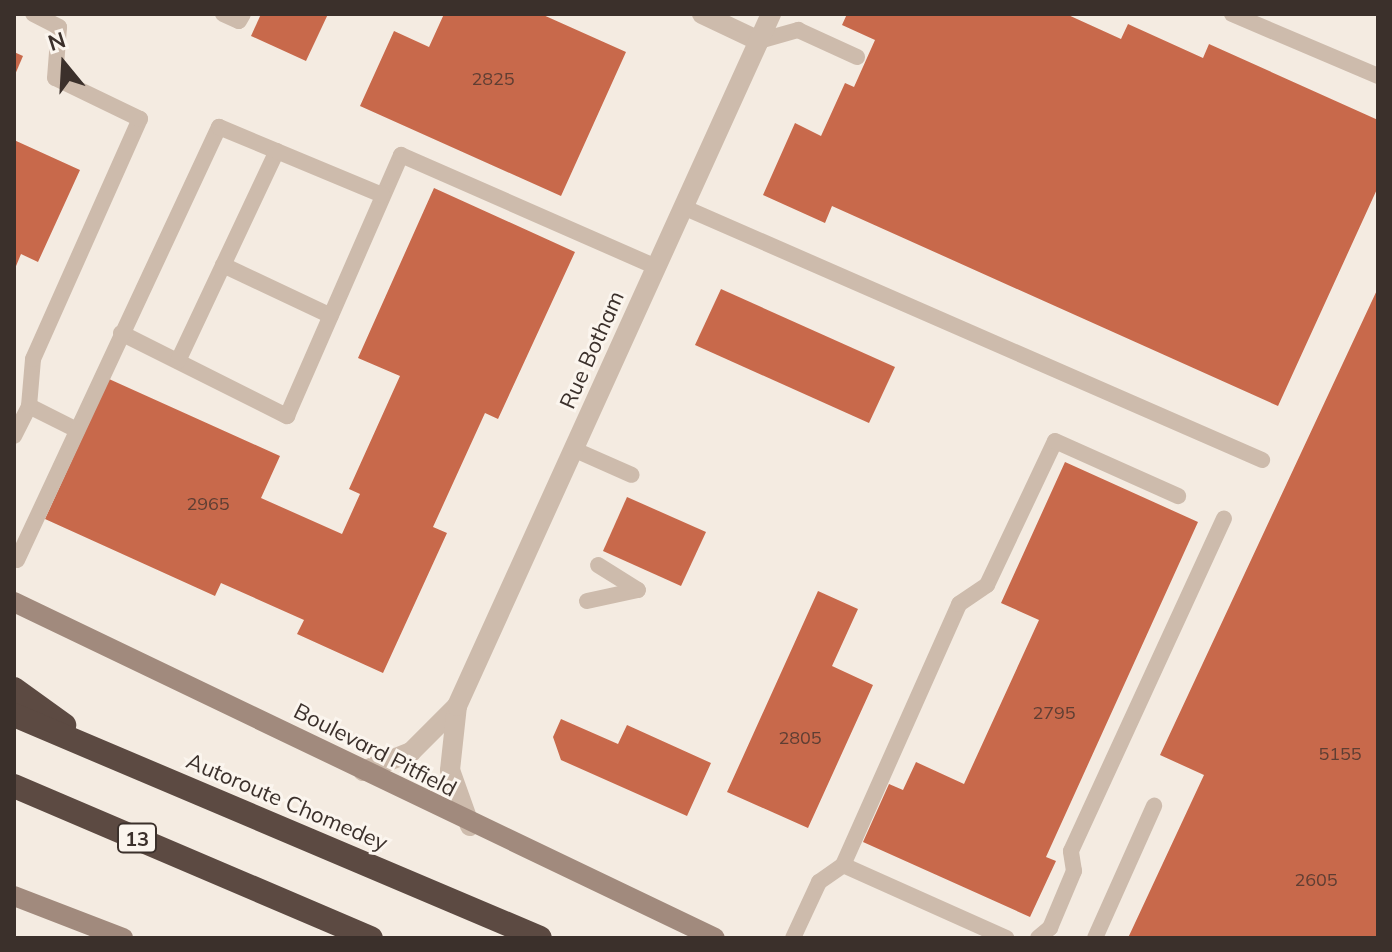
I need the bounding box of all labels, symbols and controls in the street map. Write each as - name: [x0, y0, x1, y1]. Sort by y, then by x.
- north arrow: [24, 24, 104, 104]
- text: N: [44, 25, 69, 57]
- house number: 2825: [471, 68, 515, 90]
- street label: Rue Botham: [554, 287, 630, 413]
- house number: 2965: [186, 493, 230, 515]
- street label: Boulevard Pitfield: [289, 698, 461, 802]
- house number: 2795: [1032, 702, 1076, 724]
- house number: 2805: [778, 727, 822, 749]
- house number: 5155: [1318, 743, 1362, 765]
- street label: Autoroute Chomedey: [182, 748, 392, 856]
- road number: 13: [117, 822, 157, 854]
- house number: 2605: [1294, 869, 1338, 891]

